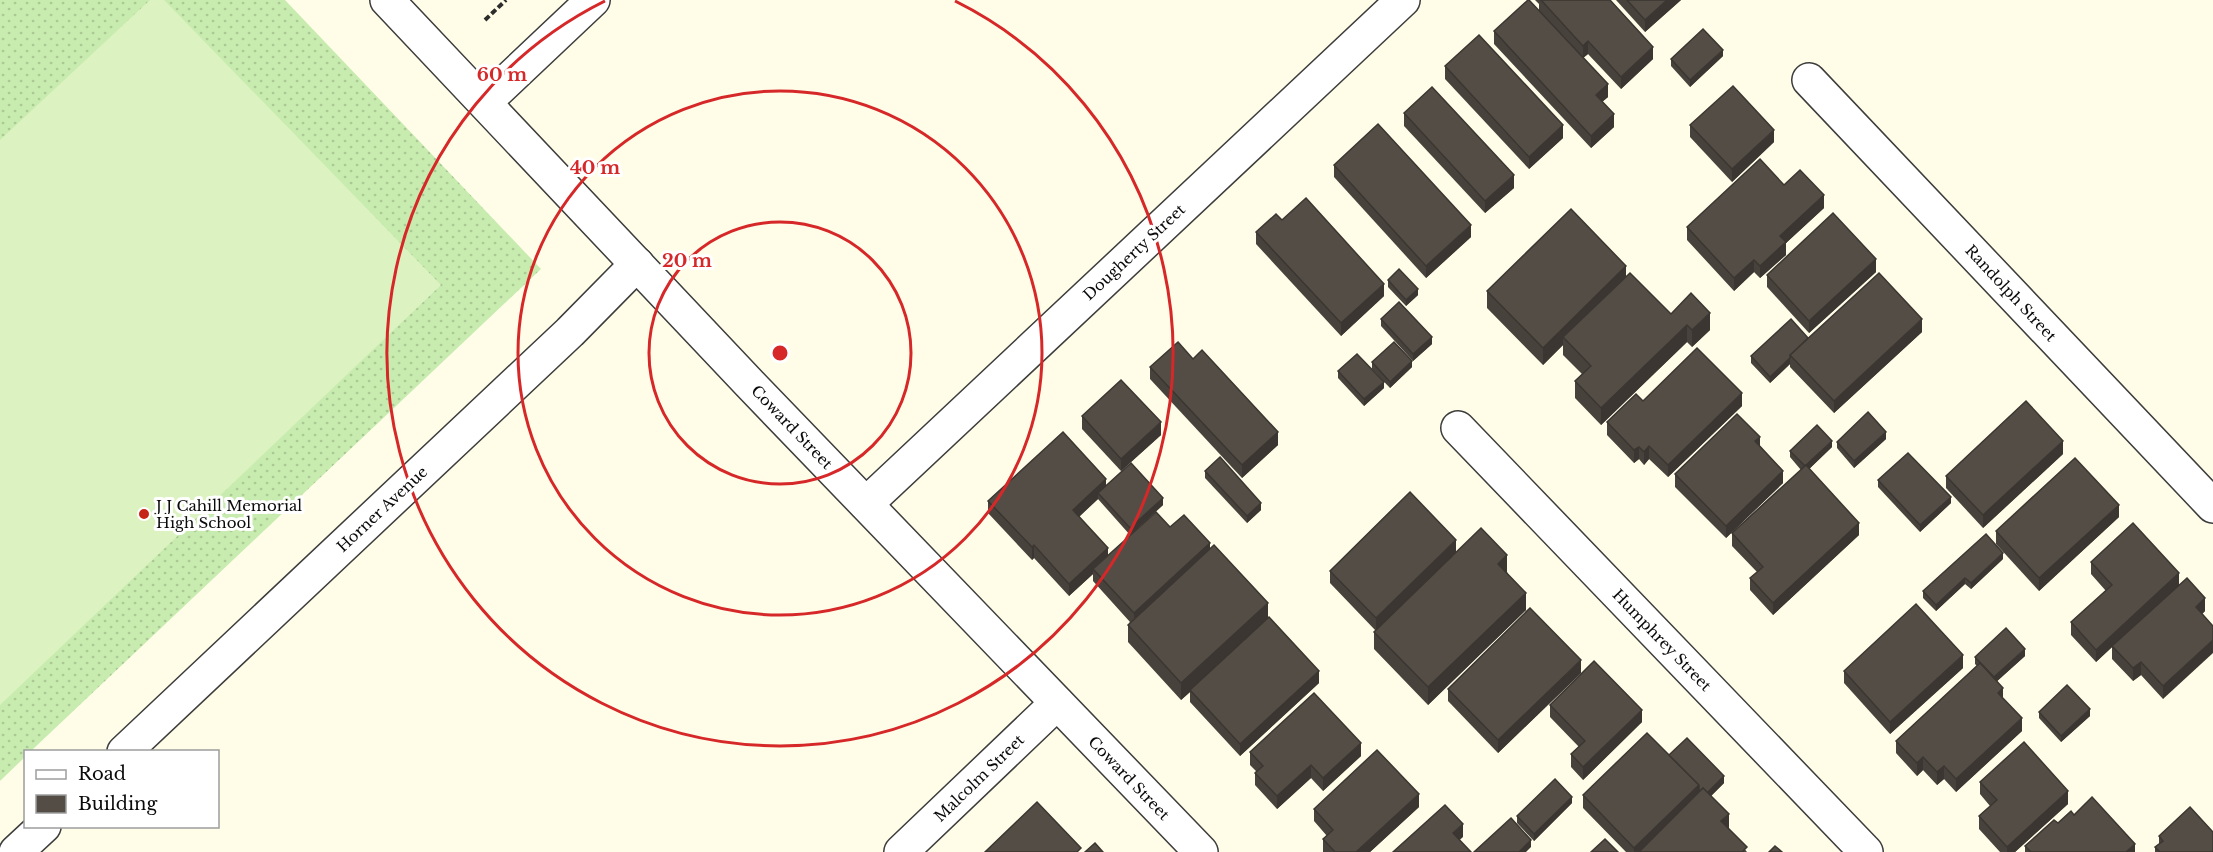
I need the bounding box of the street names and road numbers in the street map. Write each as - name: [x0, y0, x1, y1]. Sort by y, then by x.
- street label: Dougherty Street: [1079, 200, 1189, 304]
- street label: Randolph Street: [1961, 241, 2061, 346]
- street label: Coward Street: [747, 381, 837, 473]
- street label: Horner Avenue: [333, 462, 431, 556]
- street label: Humphrey Street: [1609, 585, 1716, 695]
- street label: Malcolm Street: [930, 730, 1028, 826]
- street label: Coward Street: [1084, 732, 1174, 824]

